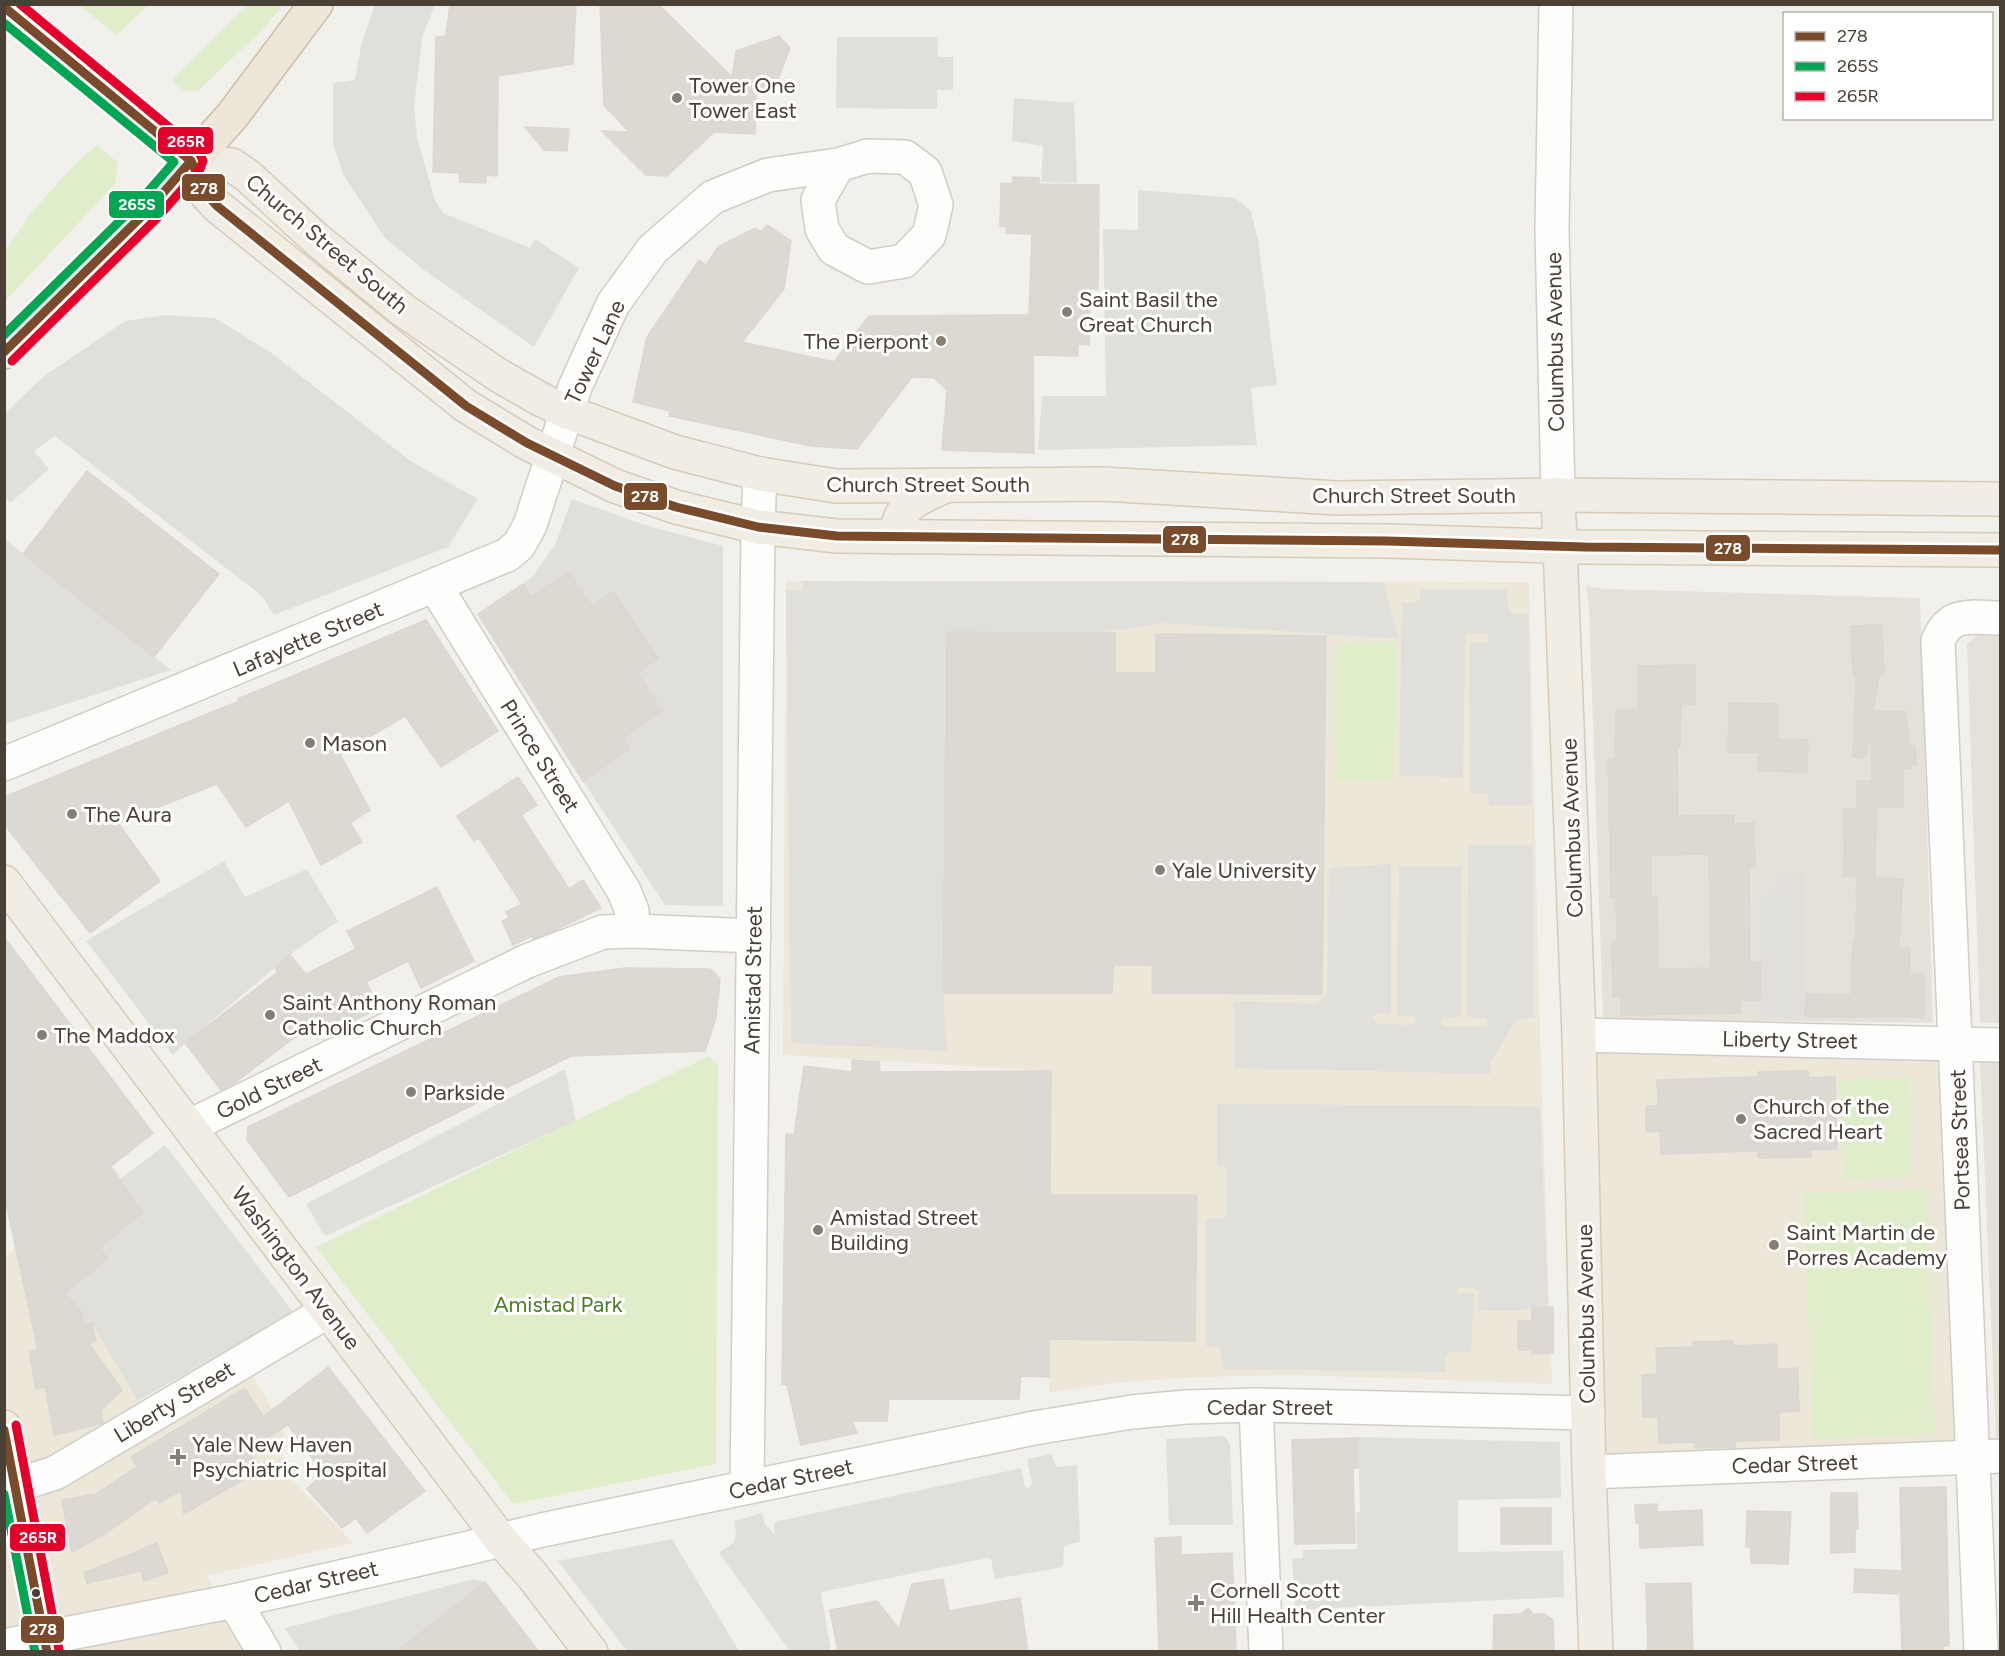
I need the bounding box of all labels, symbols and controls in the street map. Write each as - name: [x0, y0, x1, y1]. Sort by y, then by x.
- legend: [1783, 12, 1993, 120]
- text: 278: [1837, 25, 1868, 47]
- text: 265S: [1837, 55, 1879, 77]
- place label: Tower One Tower East: [689, 72, 797, 124]
- text: 265R: [1837, 85, 1879, 107]
- marker: Tower One Tower East: [670, 91, 684, 105]
- line badge: 265R: [157, 126, 214, 155]
- text: 265R: [167, 132, 205, 151]
- street label: Church Street South: [240, 168, 414, 320]
- line badge: 278: [181, 173, 226, 202]
- text: 278: [190, 179, 218, 198]
- line badge: 265S: [108, 190, 165, 219]
- text: 265S: [118, 195, 156, 214]
- street label: Columbus Avenue: [1540, 252, 1570, 432]
- place label: Saint Basil the Great Church: [1079, 286, 1218, 338]
- street label: Tower Lane: [559, 296, 631, 408]
- marker: Saint Basil the Great Church: [1060, 305, 1074, 319]
- place label: The Pierpont: [803, 328, 929, 355]
- marker: The Pierpont: [934, 334, 948, 348]
- street label: Church Street South: [826, 471, 1030, 498]
- line badge: 278: [623, 482, 668, 511]
- street label: Church Street South: [1312, 482, 1516, 509]
- text: 278: [631, 487, 659, 506]
- line badge: 278: [1162, 525, 1207, 554]
- text: 278: [1171, 530, 1199, 549]
- line badge: 278: [1705, 534, 1751, 562]
- text: 278: [1714, 539, 1742, 558]
- street label: Lafayette Street: [229, 595, 387, 683]
- street label: Prince Street: [495, 694, 585, 818]
- place label: Mason: [322, 730, 387, 757]
- marker: Mason: [303, 736, 317, 750]
- street label: Columbus Avenue: [1555, 738, 1589, 918]
- place label: The Aura: [84, 801, 172, 828]
- marker: The Aura: [65, 807, 79, 821]
- place label: Yale University: [1172, 857, 1317, 884]
- marker: Yale University: [1153, 863, 1167, 877]
- street label: Amistad Street: [738, 906, 768, 1054]
- place label: Saint Anthony Roman Catholic Church: [282, 989, 496, 1041]
- marker: Saint Anthony Roman Catholic Church: [263, 1008, 277, 1022]
- place label: The Maddox: [54, 1022, 175, 1049]
- street label: Liberty Street: [1722, 1025, 1858, 1055]
- marker: The Maddox: [35, 1028, 49, 1042]
- street label: Gold Street: [212, 1051, 326, 1125]
- street label: Portsea Street: [1944, 1069, 1976, 1211]
- place label: Parkside: [423, 1079, 505, 1106]
- marker: Parkside: [404, 1085, 418, 1099]
- place label: Church of the Sacred Heart: [1753, 1093, 1889, 1145]
- marker: Church of the Sacred Heart: [1734, 1112, 1748, 1126]
- street label: Washington Avenue: [226, 1181, 366, 1355]
- place label: Amistad Street Building: [830, 1204, 978, 1256]
- place label: Saint Martin de Porres Academy: [1786, 1219, 1947, 1271]
- marker: Amistad Street Building: [811, 1223, 825, 1237]
- street label: Columbus Avenue: [1571, 1224, 1601, 1404]
- marker: Saint Martin de Porres Academy: [1767, 1238, 1781, 1252]
- park label: Amistad Park: [494, 1291, 623, 1318]
- street label: Liberty Street: [109, 1355, 239, 1449]
- street label: Cedar Street: [1207, 1394, 1333, 1421]
- place label: Yale New Haven Psychiatric Hospital: [192, 1431, 387, 1483]
- marker: Yale New Haven Psychiatric Hospital: [169, 1448, 187, 1466]
- street label: Cedar Street: [1731, 1448, 1859, 1480]
- street label: Cedar Street: [726, 1453, 856, 1505]
- line badge: 265R: [9, 1523, 66, 1552]
- text: 265R: [19, 1528, 57, 1547]
- street label: Cedar Street: [251, 1555, 381, 1609]
- place label: Cornell Scott Hill Health Center: [1210, 1577, 1386, 1629]
- unlabelled marker: [30, 1587, 42, 1599]
- marker: Cornell Scott Hill Health Center: [1187, 1594, 1205, 1612]
- line badge: 278: [20, 1615, 65, 1644]
- text: 278: [29, 1620, 57, 1639]

